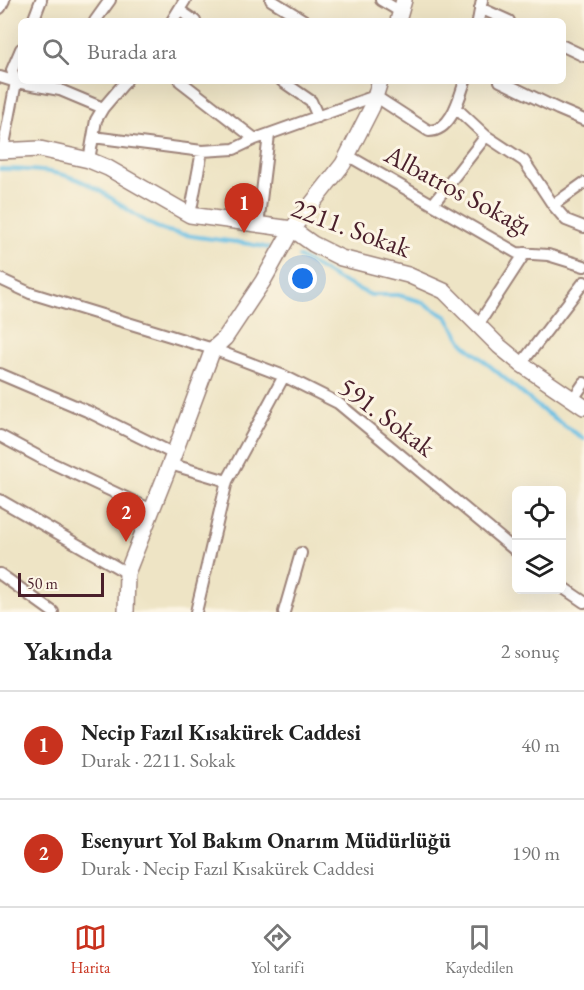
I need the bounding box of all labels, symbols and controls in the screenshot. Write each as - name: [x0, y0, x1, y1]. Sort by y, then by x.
- search box: [18, 18, 566, 84]
- icon: search: [39, 35, 72, 68]
- text: Burada ara: [87, 37, 177, 66]
- street label: Albatros Sokağı: [378, 136, 538, 243]
- pin: 1: [224, 184, 264, 233]
- street label: 2211. Sokak: [286, 190, 416, 265]
- your location: [288, 264, 317, 293]
- street label: 591. Sokak: [332, 369, 443, 465]
- map controls: [512, 486, 566, 594]
- button: locate: [512, 486, 566, 540]
- pin: 2: [106, 492, 146, 542]
- button: layers: [512, 540, 566, 594]
- scale bar: [18, 570, 104, 598]
- text: 50 m: [27, 573, 58, 594]
- text: Yakında: [24, 634, 112, 668]
- text: 2 sonuç: [501, 638, 560, 664]
- text: Necip Fazıl Kısakürek Caddesi: [81, 718, 361, 747]
- text: 1: [38, 732, 49, 758]
- text: 40 m: [521, 732, 560, 758]
- text: Durak · 2211. Sokak: [81, 747, 235, 773]
- text: Esenyurt Yol Bakım Onarım Müdürlüğü: [81, 826, 451, 855]
- text: 2: [38, 840, 49, 866]
- text: 190 m: [512, 840, 560, 866]
- text: Durak · Necip Fazıl Kısakürek Caddesi: [81, 855, 374, 881]
- tab: Harita: [70, 921, 110, 978]
- tab: Yol tarifi: [251, 921, 304, 978]
- tab: Kaydedilen: [445, 921, 514, 978]

